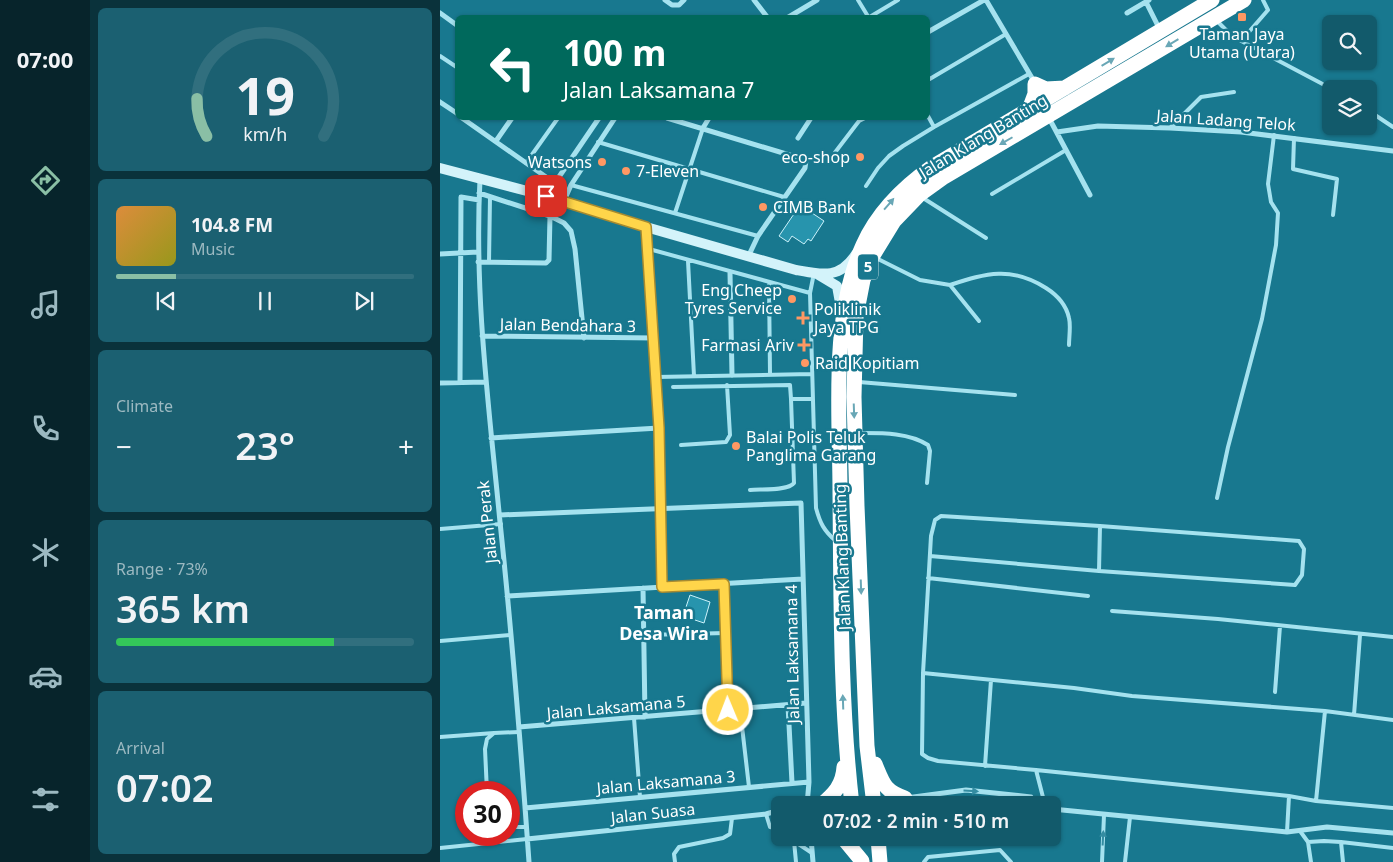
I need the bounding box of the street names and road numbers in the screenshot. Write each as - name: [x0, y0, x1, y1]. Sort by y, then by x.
- street label: Jalan Klang Banting: [913, 89, 1051, 184]
- street label: Jalan Ladang Telok: [1154, 104, 1297, 136]
- road number: 5: [858, 254, 878, 280]
- street label: Jalan Bendahara 3: [498, 313, 636, 337]
- street label: Jalan Perak: [472, 479, 502, 566]
- street label: Jalan Klang Banting: [828, 484, 856, 632]
- street label: Jalan Laksamana 4: [780, 584, 804, 726]
- street label: Jalan Laksamana 5: [544, 690, 686, 724]
- street label: Jalan Laksamana 3: [594, 765, 736, 799]
- street label: Jalan Suasa: [608, 798, 696, 829]

